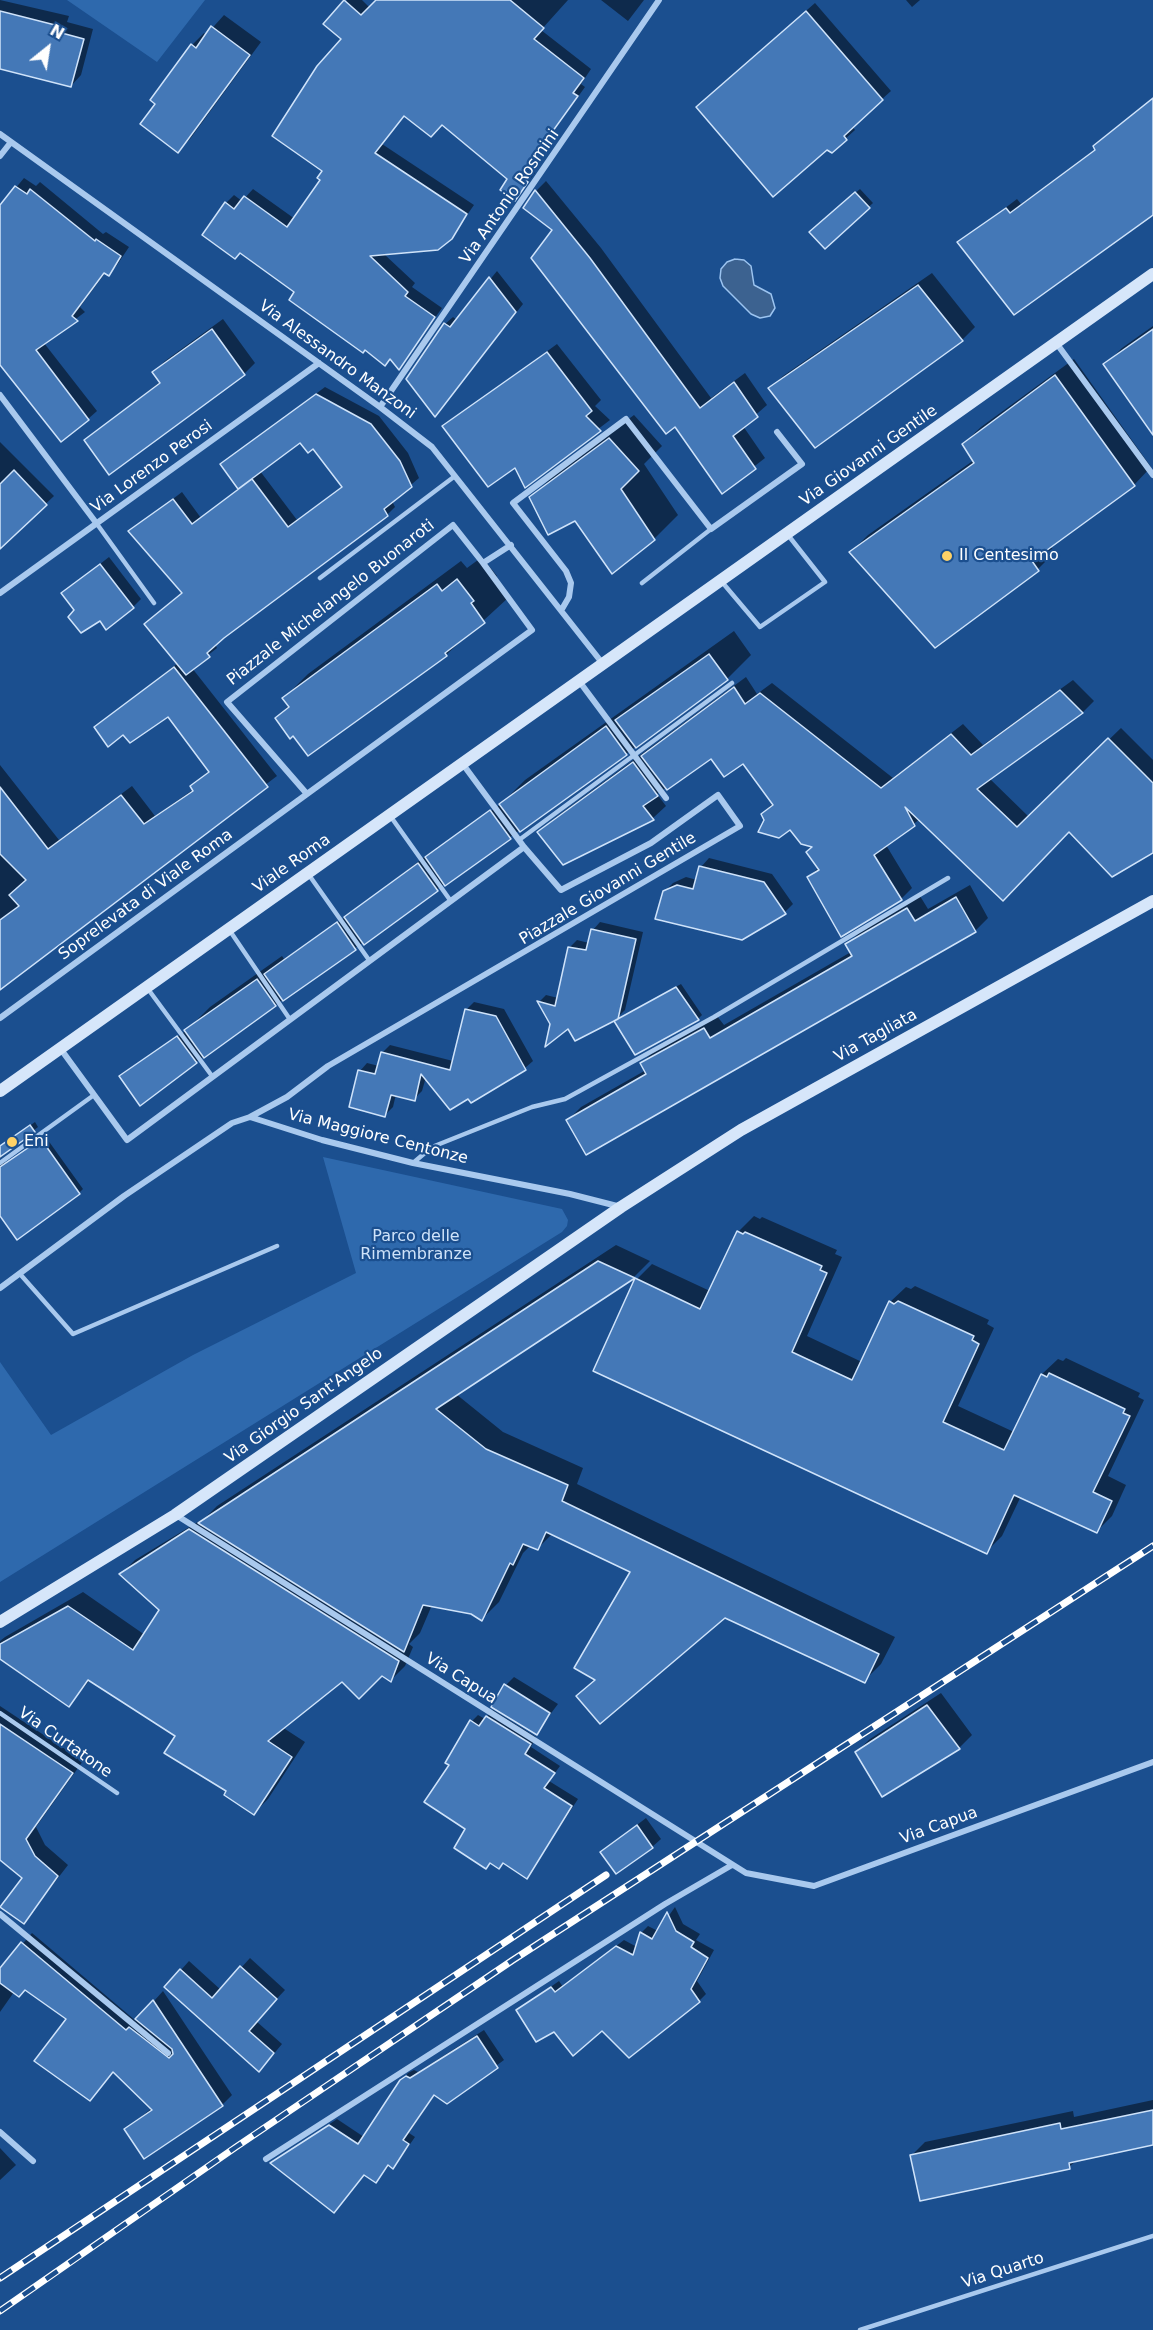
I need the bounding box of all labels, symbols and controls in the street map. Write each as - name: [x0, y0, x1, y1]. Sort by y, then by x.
- north arrow: [18, 18, 78, 78]
- text: N: [47, 20, 68, 44]
- street label: Via Antonio Rosmini: [456, 126, 564, 268]
- street label: Via Alessandro Manzoni: [255, 297, 419, 423]
- street label: Via Giovanni Gentile: [797, 401, 941, 511]
- street label: Via Lorenzo Perosi: [87, 416, 217, 518]
- street label: Piazzale Michelangelo Buonaroti: [223, 516, 439, 690]
- place label: Il Centesimo: [959, 546, 1059, 566]
- marker: Il Centesimo: [940, 549, 954, 563]
- street label: Soprelevata di Viale Roma: [55, 825, 237, 965]
- street label: Piazzale Giovanni Gentile: [516, 829, 700, 949]
- street label: Viale Roma: [250, 830, 334, 898]
- street label: Via Tagliata: [831, 1005, 921, 1067]
- street label: Via Maggiore Centonze: [286, 1105, 470, 1169]
- place label: Eni: [24, 1132, 49, 1152]
- marker: Eni: [5, 1135, 19, 1149]
- park label: Parco delle Rimembranze: [360, 1227, 472, 1265]
- street label: Via Giorgio Sant'Angelo: [221, 1344, 387, 1468]
- street label: Via Capua: [422, 1649, 500, 1709]
- street label: Via Curtatone: [14, 1704, 116, 1782]
- street label: Via Capua: [898, 1803, 980, 1849]
- street label: Via Quarto: [960, 2249, 1046, 2293]

